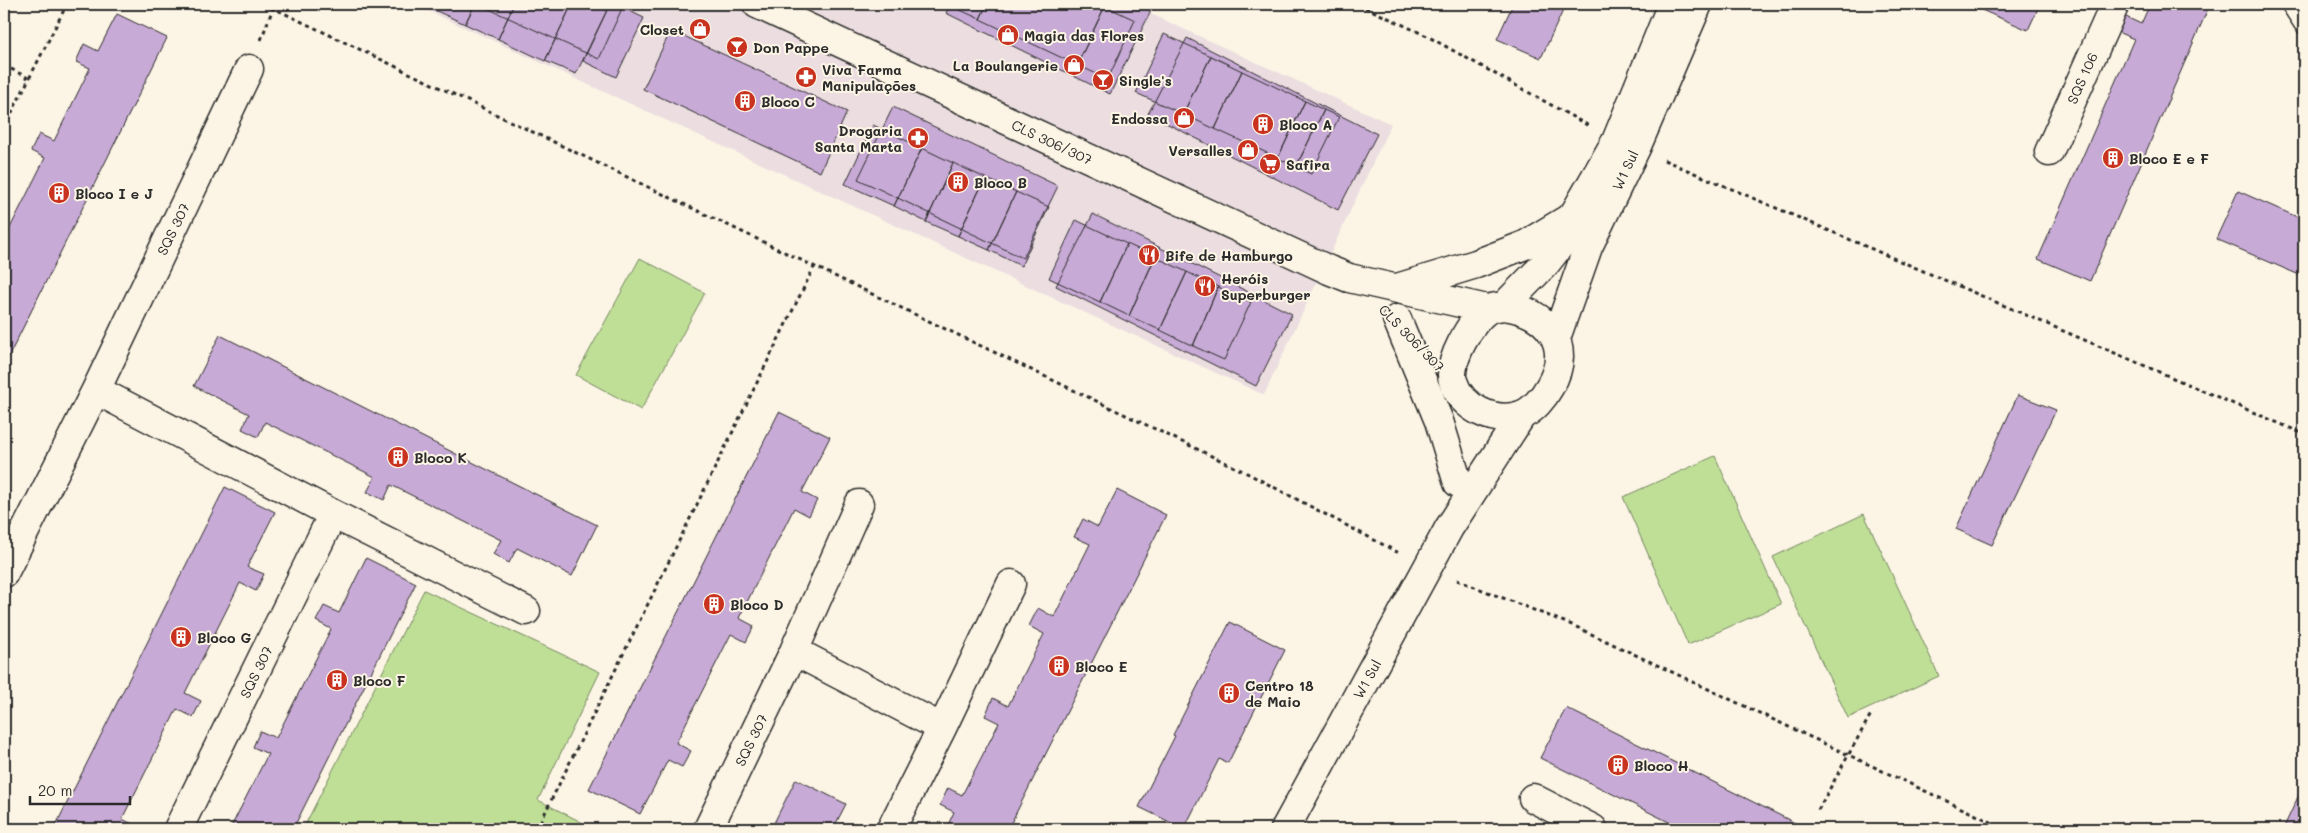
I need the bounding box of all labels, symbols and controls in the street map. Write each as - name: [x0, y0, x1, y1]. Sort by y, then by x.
- shop icon: Closet: [688, 17, 712, 41]
- place label: Closet: [640, 20, 684, 39]
- shop icon: Magia das Flores: [996, 23, 1020, 47]
- place label: Magia das Flores: [1024, 26, 1144, 45]
- bar icon: Don Pappe: [725, 35, 749, 59]
- place label: Don Pappe: [753, 38, 829, 57]
- street label: SQS 106: [2062, 49, 2102, 107]
- shop icon: La Boulangerie: [1062, 53, 1086, 77]
- place label: La Boulangerie: [953, 56, 1058, 75]
- place label: Viva Farma Manipulações: [822, 60, 916, 95]
- pharmacy icon: Viva Farma Manipulações: [794, 65, 818, 89]
- bar icon: Single's: [1091, 68, 1115, 92]
- place label: Single's: [1119, 71, 1172, 90]
- building icon: Bloco C: [733, 89, 757, 113]
- place label: Bloco C: [761, 92, 815, 111]
- shop icon: Endossa: [1172, 106, 1196, 130]
- place label: Endossa: [1111, 109, 1168, 128]
- building icon: Bloco A: [1251, 112, 1275, 136]
- street label: CLS 306/307: [1009, 115, 1096, 169]
- place label: Bloco A: [1279, 115, 1333, 134]
- place label: Drogaria Santa Marta: [815, 121, 902, 156]
- pharmacy icon: Drogaria Santa Marta: [906, 126, 930, 150]
- shop icon: Versalles: [1236, 138, 1260, 162]
- place label: Versalles: [1168, 141, 1232, 160]
- building icon: Bloco E e F: [2101, 146, 2125, 170]
- street label: W1 Sul: [1607, 147, 1643, 193]
- place label: Bloco E e F: [2129, 149, 2209, 168]
- supermarket icon: Safira: [1258, 152, 1282, 176]
- place label: Safira: [1286, 155, 1330, 174]
- building icon: Bloco B: [946, 170, 970, 194]
- place label: Bloco B: [974, 173, 1027, 192]
- building icon: Bloco I e J: [47, 181, 71, 205]
- place label: Bloco I e J: [75, 184, 153, 203]
- street label: SQS 307: [152, 200, 194, 258]
- restaurant icon: Bife de Hamburgo: [1137, 243, 1161, 267]
- place label: Bife de Hamburgo: [1165, 246, 1293, 265]
- place label: Heróis Superburger: [1221, 269, 1310, 304]
- restaurant icon: Heróis Superburger: [1193, 274, 1217, 298]
- street label: CLS 306/307: [1375, 300, 1449, 376]
- building icon: Bloco K: [386, 445, 410, 469]
- place label: Bloco K: [414, 448, 467, 467]
- building icon: Bloco D: [702, 592, 726, 616]
- place label: Bloco D: [730, 595, 784, 614]
- building icon: Bloco G: [169, 625, 193, 649]
- place label: Bloco G: [197, 628, 252, 647]
- street label: SQS 307: [235, 643, 277, 701]
- building icon: Bloco E: [1047, 654, 1071, 678]
- street label: W1 Sul: [1348, 656, 1386, 702]
- place label: Bloco E: [1075, 657, 1128, 676]
- building icon: Bloco F: [325, 668, 349, 692]
- place label: Bloco F: [353, 671, 406, 690]
- place label: Centro 18 de Maio: [1245, 676, 1314, 711]
- building icon: Centro 18 de Maio: [1217, 681, 1241, 705]
- street label: SQS 307: [730, 711, 772, 769]
- building icon: Bloco H: [1606, 753, 1630, 777]
- place label: Bloco H: [1634, 756, 1689, 775]
- scale bar: [30, 773, 130, 805]
- text: 20 m: [38, 780, 72, 800]

